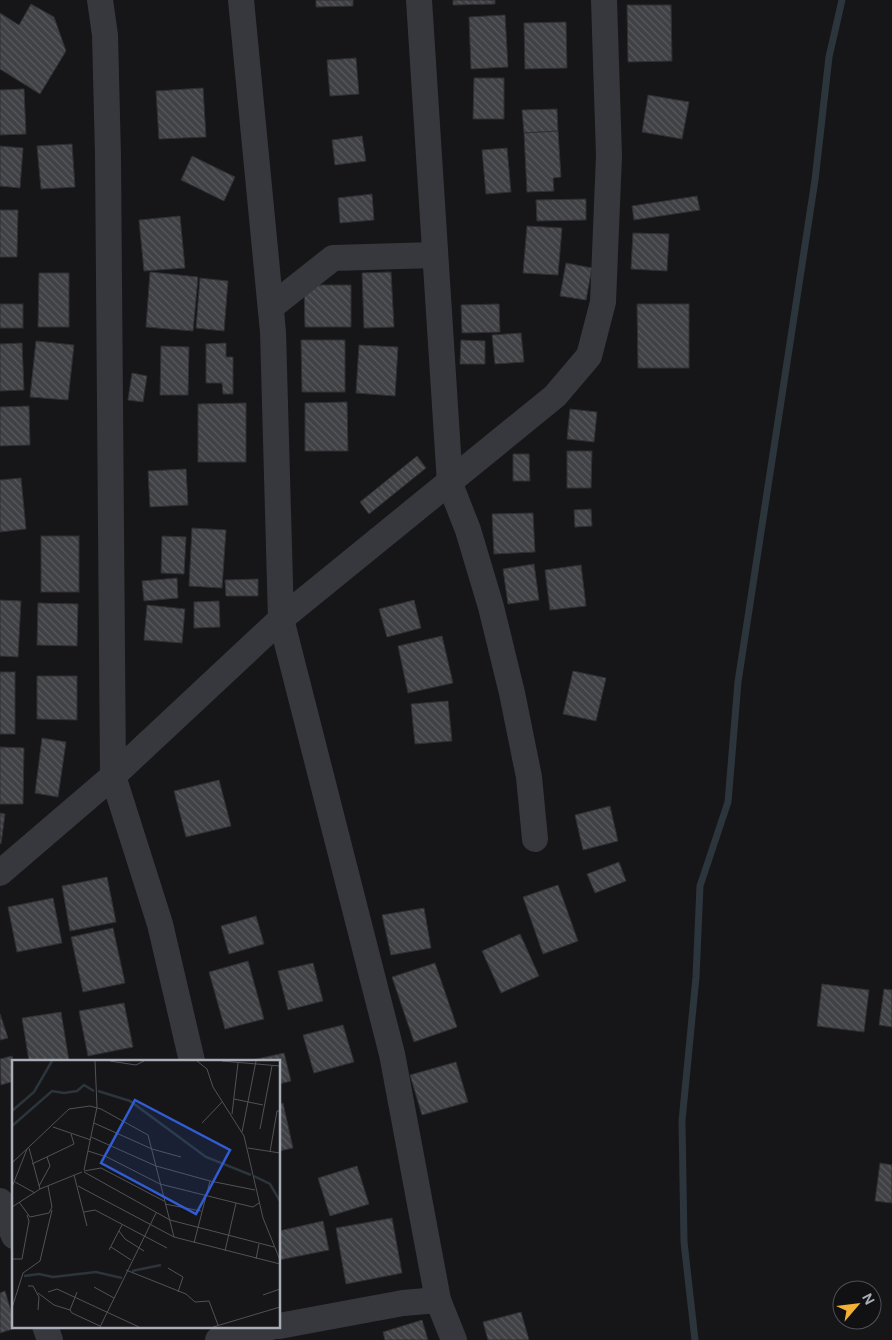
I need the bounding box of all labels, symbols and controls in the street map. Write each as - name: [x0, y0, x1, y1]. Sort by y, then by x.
- inset map: [12, 1060, 280, 1328]
- north arrow: [832, 1280, 882, 1330]
- text: N: [858, 1290, 879, 1308]

